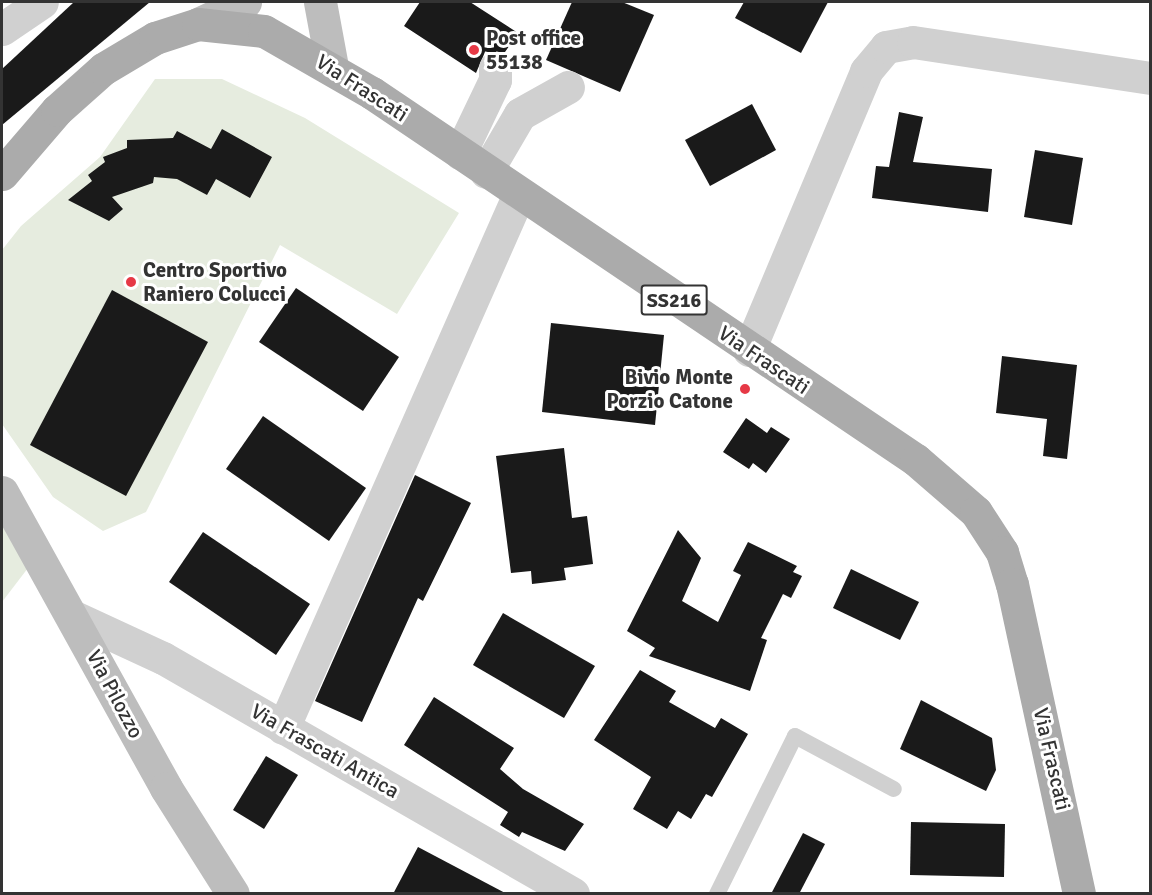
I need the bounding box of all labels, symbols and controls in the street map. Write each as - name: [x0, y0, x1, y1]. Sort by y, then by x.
- place label: Post office 55138: [486, 25, 581, 75]
- marker: Post office 55138: [467, 43, 481, 57]
- street label: Via Frascati: [311, 49, 413, 127]
- place label: Centro Sportivo Raniero Colucci: [143, 257, 287, 307]
- marker: Centro Sportivo Raniero Colucci: [124, 275, 138, 289]
- road number: SS216: [640, 283, 708, 317]
- street label: Via Frascati: [714, 320, 814, 400]
- place label: Bivio Monte Porzio Catone: [606, 364, 733, 414]
- marker: Bivio Monte Porzio Catone: [738, 382, 752, 396]
- street label: Via Pilozzo: [81, 645, 149, 743]
- street label: Via Frascati Antica: [246, 698, 404, 804]
- street label: Via Frascati: [1028, 705, 1076, 813]

